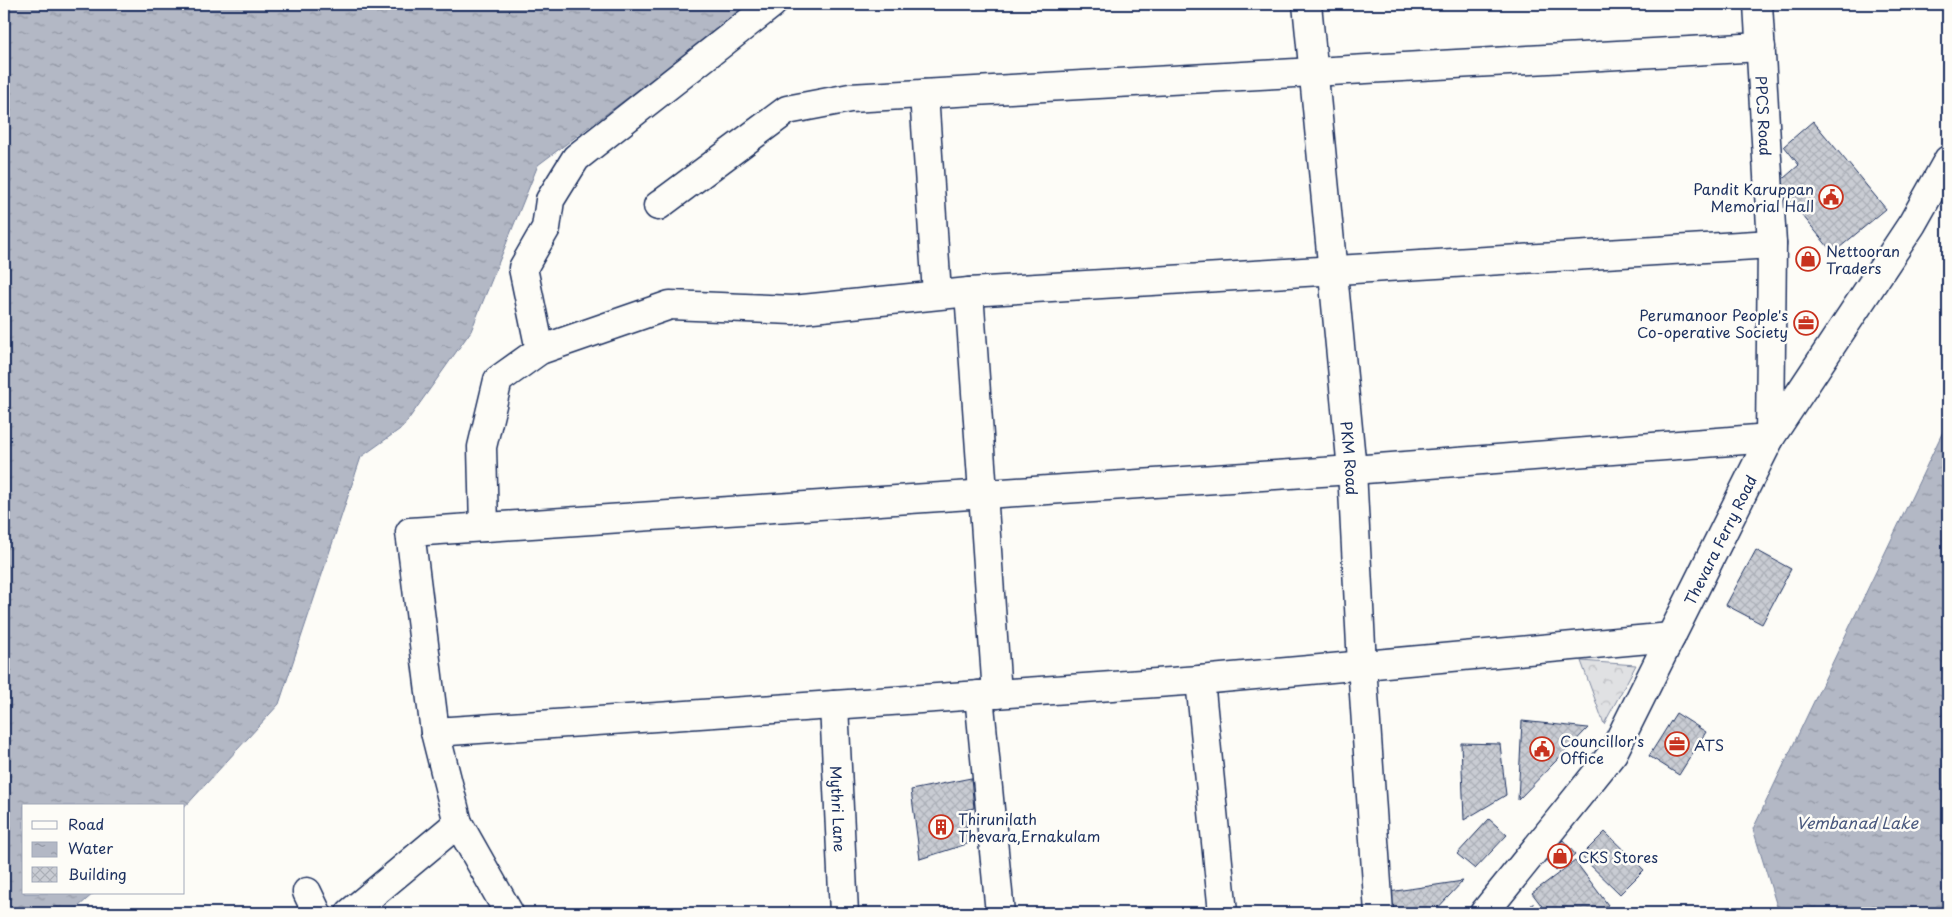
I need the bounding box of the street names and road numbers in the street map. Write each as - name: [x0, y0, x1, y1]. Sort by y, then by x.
- street label: PPCS Road: [1751, 75, 1778, 157]
- street label: PKM Road: [1336, 420, 1365, 496]
- street label: Thevara Ferry Road: [1677, 471, 1761, 609]
- street label: Mythri Lane: [825, 765, 853, 853]

